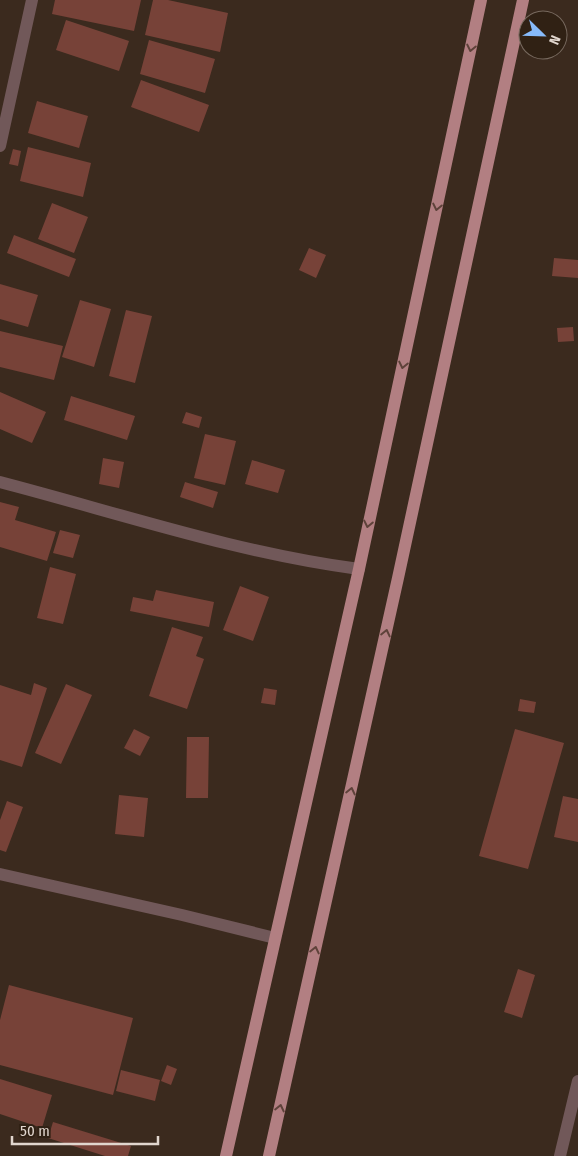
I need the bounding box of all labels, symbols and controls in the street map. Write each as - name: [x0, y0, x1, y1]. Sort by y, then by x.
- north arrow: [518, 10, 568, 60]
- text: N: [545, 33, 564, 47]
- one-way arrow: [466, 43, 476, 52]
- one-way arrow: [432, 202, 442, 211]
- one-way arrow: [398, 361, 408, 370]
- one-way arrow: [364, 520, 374, 529]
- one-way arrow: [380, 628, 391, 637]
- one-way arrow: [345, 787, 356, 796]
- one-way arrow: [309, 945, 320, 954]
- one-way arrow: [274, 1104, 285, 1113]
- scale bar: [12, 1114, 159, 1146]
- text: 50 m: [20, 1122, 50, 1140]

